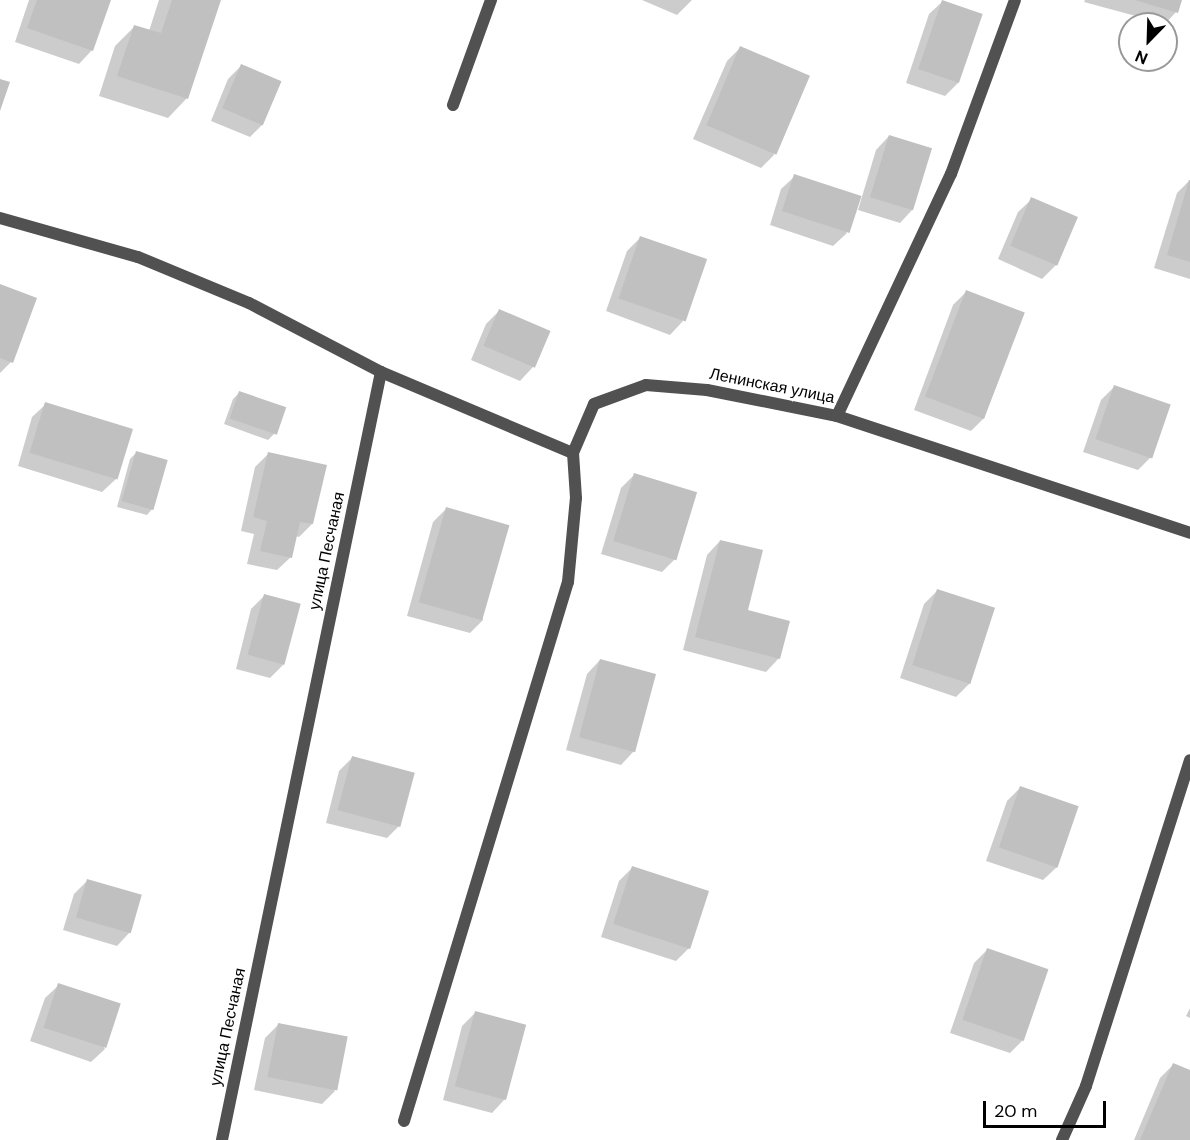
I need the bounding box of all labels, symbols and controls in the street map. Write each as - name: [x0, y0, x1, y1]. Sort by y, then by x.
- north arrow: [1118, 12, 1178, 72]
- text: N: [1132, 45, 1151, 69]
- street label: Ленинская улица: [708, 364, 836, 408]
- street label: улица Песчаная: [305, 490, 349, 612]
- street label: улица Песчаная: [206, 966, 250, 1088]
- scale bar: [986, 1089, 1109, 1127]
- text: 20 m: [994, 1099, 1037, 1123]

